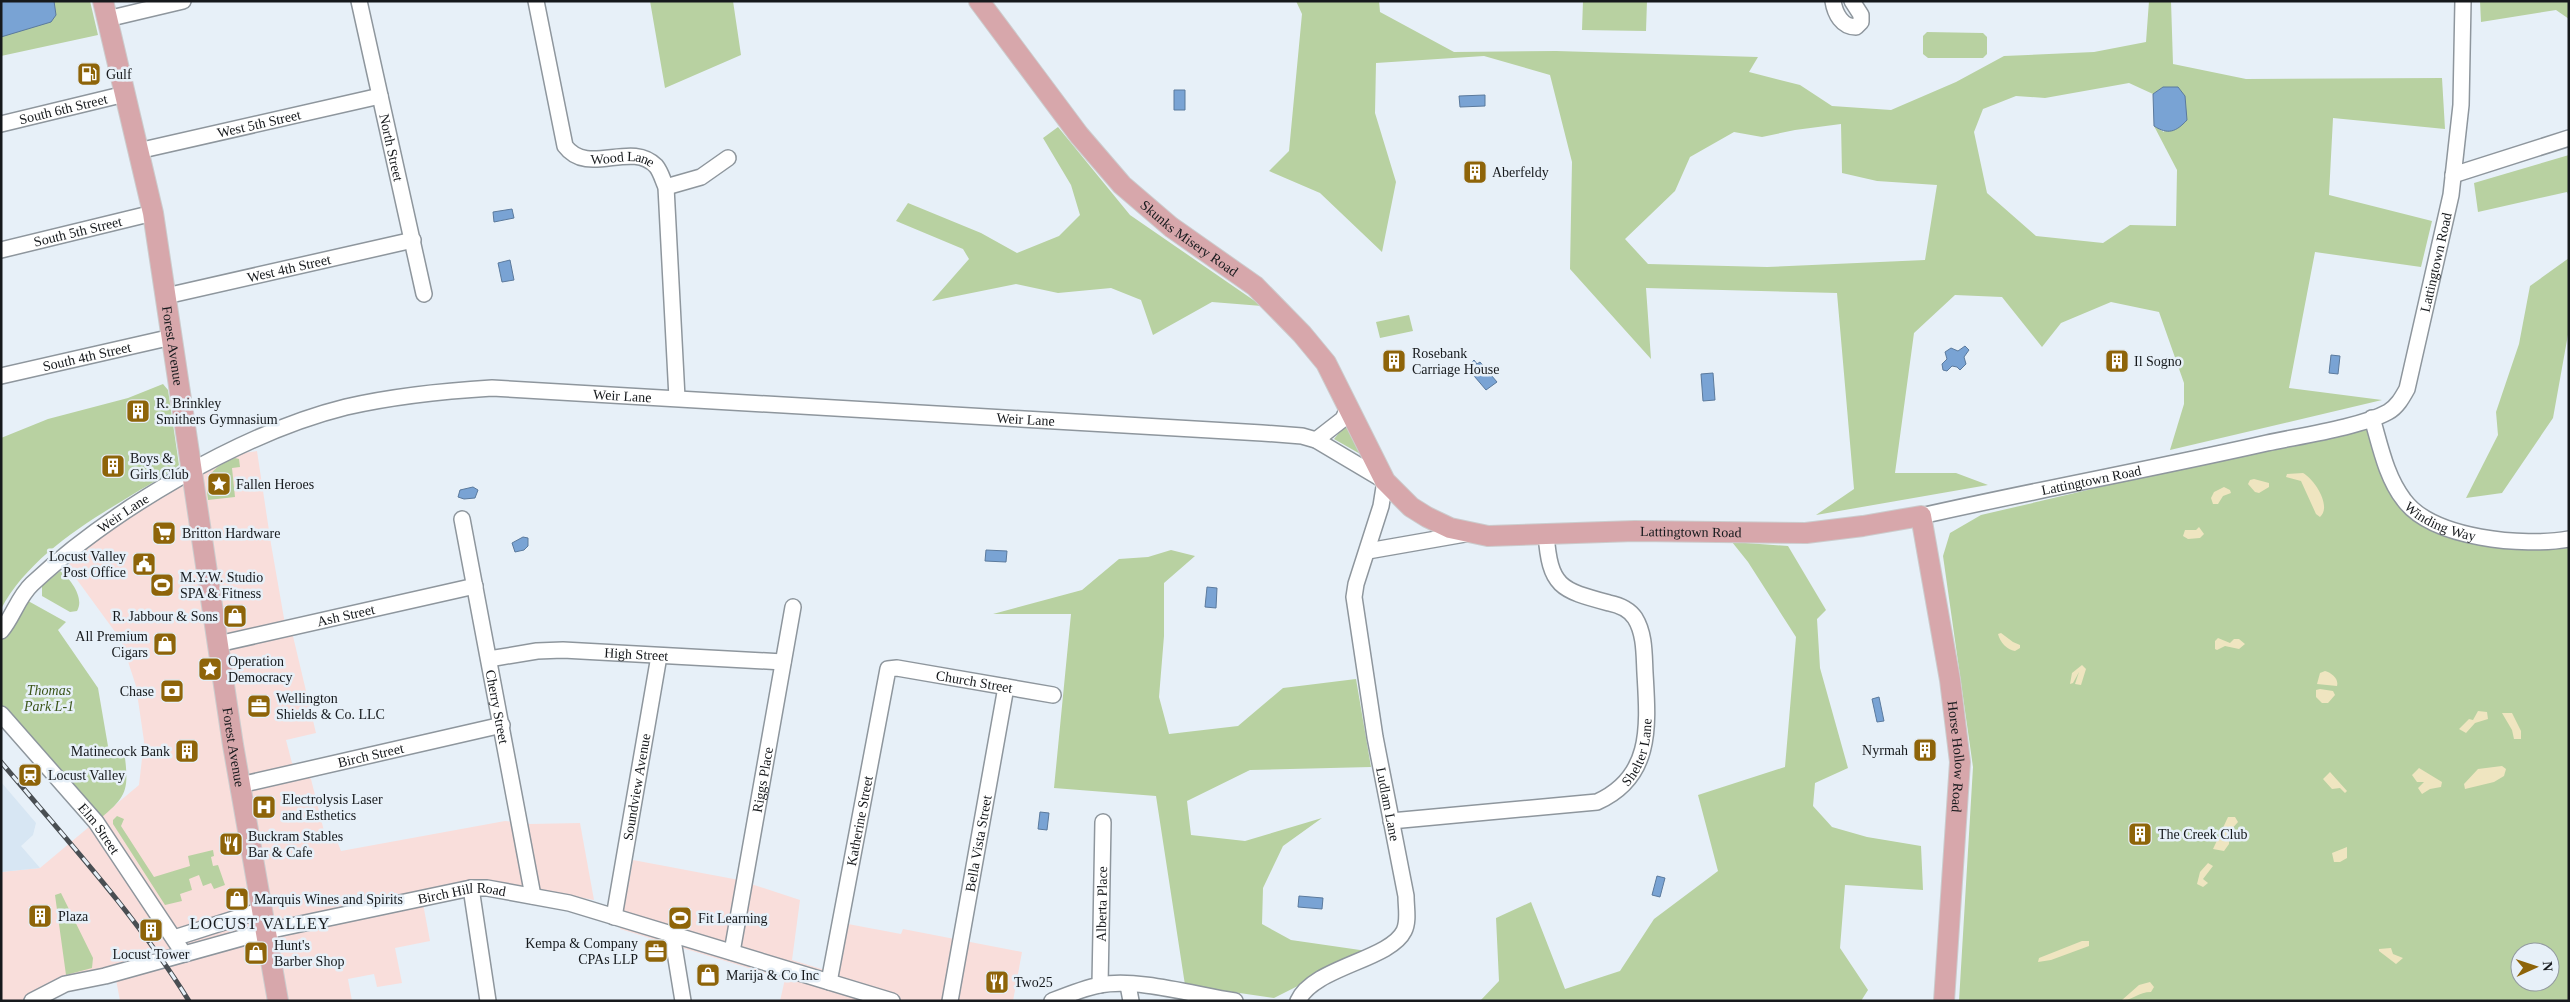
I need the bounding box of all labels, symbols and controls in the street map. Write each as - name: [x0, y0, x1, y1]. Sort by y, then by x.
- fuel station icon: Gulf: [76, 61, 102, 87]
- place label: Gulf: [106, 67, 132, 82]
- street label: South 6th Street: [18, 92, 109, 127]
- street label: West 5th Street: [216, 107, 302, 141]
- street label: North Street: [376, 112, 406, 183]
- street label: Wood Lane: [590, 149, 657, 170]
- building icon: Aberfeldy: [1462, 159, 1488, 185]
- place label: Aberfeldy: [1492, 165, 1549, 180]
- street label: Skunks Misery Road: [1137, 197, 1241, 280]
- street label: Lattingtown Road: [2418, 211, 2455, 314]
- street label: South 5th Street: [32, 214, 124, 250]
- street label: West 4th Street: [246, 252, 332, 285]
- street label: Forest Avenue: [159, 305, 186, 387]
- street label: South 4th Street: [41, 340, 133, 374]
- place label: Rosebank Carriage House: [1412, 346, 1499, 377]
- building icon: Rosebank Carriage House: [1381, 348, 1407, 374]
- building icon: Il Sogno: [2104, 348, 2130, 374]
- place label: Il Sogno: [2134, 354, 2182, 369]
- street label: Weir Lane: [593, 387, 652, 405]
- place label: R. Brinkley Smithers Gymnasium: [156, 396, 278, 427]
- building icon: R. Brinkley Smithers Gymnasium: [125, 398, 151, 424]
- street label: Weir Lane: [996, 410, 1055, 429]
- place label: Boys & Girls Club: [130, 451, 189, 482]
- building icon: Boys & Girls Club: [100, 453, 126, 479]
- street label: Lattingtown Road: [2040, 463, 2143, 498]
- place icon: Fallen Heroes: [206, 471, 232, 497]
- place label: Fallen Heroes: [236, 477, 314, 492]
- street label: Weir Lane: [95, 491, 152, 536]
- street label: Winding Way: [2401, 499, 2477, 544]
- supermarket icon: Britton Hardware: [151, 520, 177, 546]
- street label: Lattingtown Road: [1640, 524, 1742, 540]
- place label: Britton Hardware: [182, 526, 280, 541]
- place label: Locust Valley Post Office: [49, 549, 126, 580]
- public building icon: Locust Valley Post Office: [131, 551, 157, 577]
- place label: M.Y.W. Studio SPA & Fitness: [180, 570, 263, 601]
- sports icon: M.Y.W. Studio SPA & Fitness: [149, 572, 175, 598]
- street label: Ash Street: [316, 602, 376, 629]
- shop icon: R. Jabbour & Sons: [222, 603, 248, 629]
- place label: R. Jabbour & Sons: [112, 609, 218, 624]
- place label: All Premium Cigars: [75, 629, 148, 660]
- shop icon: All Premium Cigars: [152, 631, 178, 657]
- street label: High Street: [604, 645, 669, 664]
- place label: Operation Democracy: [228, 654, 293, 685]
- place icon: Operation Democracy: [197, 656, 223, 682]
- street label: Church Street: [935, 668, 1014, 696]
- street label: Cherry Street: [483, 669, 511, 745]
- bank icon: Chase: [159, 678, 185, 704]
- park label: Thomas Park L-1: [23, 683, 74, 714]
- place label: Chase: [120, 684, 154, 699]
- place label: Wellington Shields & Co. LLC: [276, 691, 385, 722]
- office icon: Wellington Shields & Co. LLC: [246, 693, 272, 719]
- street label: Horse Hollow Road: [1945, 700, 1967, 813]
- street label: Forest Avenue: [219, 706, 247, 788]
- street label: Shelter Lane: [1619, 718, 1655, 789]
- street label: Soundview Avenue: [620, 732, 654, 842]
- building icon: Nyrmah: [1912, 737, 1938, 763]
- building icon: Matinecock Bank: [174, 738, 200, 764]
- street label: Birch Street: [336, 741, 405, 770]
- place label: Nyrmah: [1862, 743, 1908, 758]
- place label: Matinecock Bank: [71, 744, 170, 759]
- street label: Riggs Place: [750, 746, 776, 814]
- station icon: Locust Valley: [17, 762, 43, 788]
- street label: Ludlam Lane: [1373, 766, 1402, 842]
- place label: Locust Valley: [48, 768, 125, 783]
- street label: Katherine Street: [844, 775, 876, 867]
- place label: Electrolysis Laser and Esthetics: [282, 792, 383, 823]
- hospital icon: Electrolysis Laser and Esthetics: [251, 794, 277, 820]
- street label: Bella Vista Street: [963, 794, 995, 893]
- street label: Elm Street: [75, 800, 122, 857]
- building icon: The Creek Club: [2127, 821, 2153, 847]
- place label: The Creek Club: [2158, 827, 2247, 842]
- place label: Buckram Stables Bar & Cafe: [248, 829, 343, 860]
- restaurant icon: Buckram Stables Bar & Cafe: [218, 831, 244, 857]
- street label: Alberta Place: [1094, 866, 1110, 942]
- street label: Birch Hill Road: [416, 881, 507, 907]
- shop icon: Marquis Wines and Spirits: [224, 886, 250, 912]
- place label: Marquis Wines and Spirits: [254, 892, 403, 907]
- building icon: Plaza: [27, 903, 53, 929]
- sports icon: Fit Learning: [667, 905, 693, 931]
- place label: Plaza: [58, 909, 89, 924]
- place label: Fit Learning: [698, 911, 768, 926]
- district label: LOCUST VALLEY: [190, 915, 330, 932]
- building icon: Locust Tower: [138, 917, 164, 943]
- place label: Kempa & Company CPAs LLP: [525, 936, 638, 967]
- place label: Hunt's Barber Shop: [274, 938, 344, 969]
- office icon: Kempa & Company CPAs LLP: [643, 938, 669, 964]
- shop icon: Hunt's Barber Shop: [243, 940, 269, 966]
- north arrow: [2510, 942, 2560, 992]
- place label: Locust Tower: [113, 947, 190, 962]
- text: N: [2540, 961, 2555, 972]
- shop icon: Marija & Co Inc: [695, 962, 721, 988]
- place label: Marija & Co Inc: [726, 968, 819, 983]
- restaurant icon: Two25: [984, 969, 1010, 995]
- place label: Two25: [1014, 975, 1053, 990]

